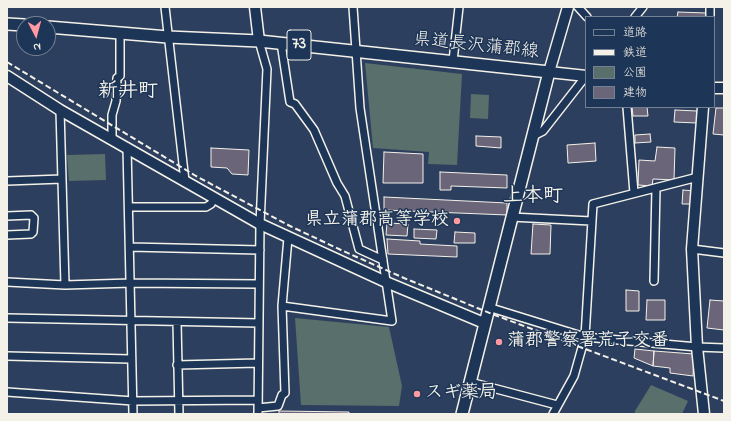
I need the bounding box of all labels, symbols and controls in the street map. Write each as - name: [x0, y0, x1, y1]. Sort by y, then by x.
- north arrow: [16, 16, 56, 56]
- legend: [585, 16, 715, 108]
- text: 道路: [623, 24, 647, 42]
- road number: 73: [287, 30, 311, 60]
- street label: 県道長沢蒲郡線: [412, 30, 540, 64]
- text: N: [33, 39, 42, 55]
- text: 鉄道: [623, 44, 647, 62]
- text: 公園: [623, 64, 647, 82]
- district label: 新井町: [98, 81, 158, 105]
- text: 建物: [623, 84, 647, 102]
- district label: 上本町: [503, 186, 563, 210]
- place label: 県立蒲郡高等学校: [305, 210, 449, 232]
- marker: 県立蒲郡高等学校: [452, 216, 462, 226]
- place label: 蒲郡警察署荒子交番: [507, 331, 669, 353]
- marker: 蒲郡警察署荒子交番: [494, 337, 504, 347]
- place label: スギ薬局: [425, 383, 497, 405]
- marker: スギ薬局: [412, 389, 422, 399]

